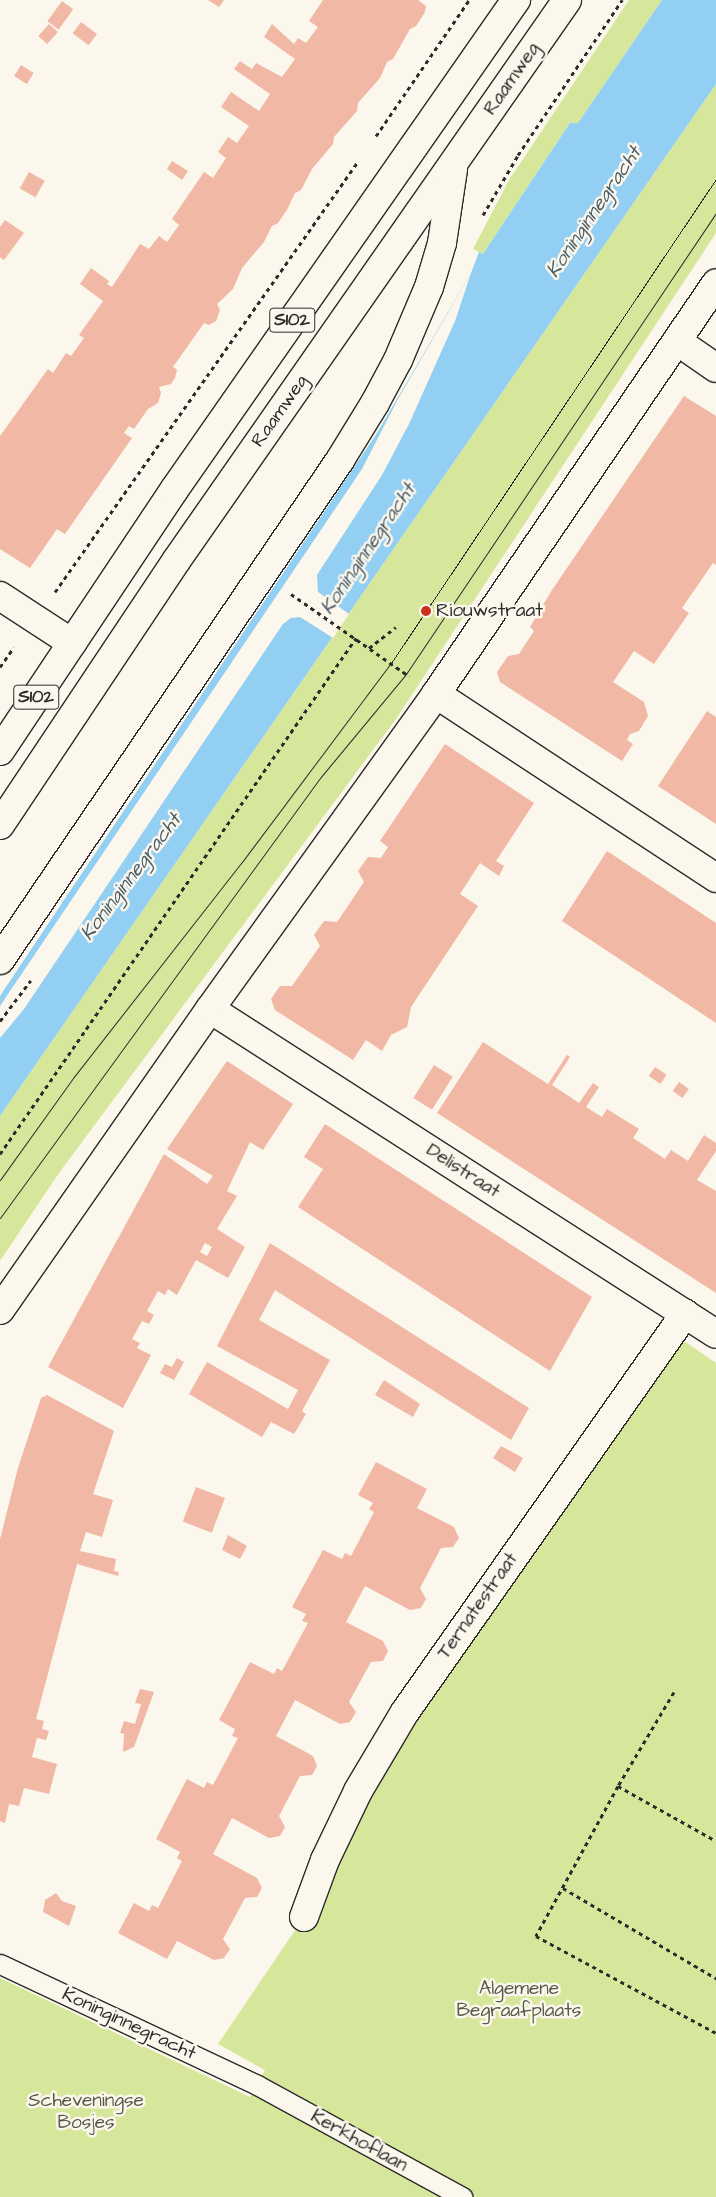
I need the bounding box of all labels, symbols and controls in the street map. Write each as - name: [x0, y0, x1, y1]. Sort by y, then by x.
- street label: Raamweg: [479, 38, 545, 120]
- water label: Koninginnegracht: [541, 142, 647, 282]
- road number: S102: [268, 304, 316, 336]
- street label: Raamweg: [247, 370, 313, 452]
- water label: Koninginnegracht: [315, 479, 421, 619]
- place label: Riouwstraat: [436, 600, 543, 622]
- marker: Riouwstraat: [420, 605, 432, 617]
- road number: S102: [12, 682, 60, 712]
- water label: Koninginnegracht: [75, 809, 187, 945]
- street label: Delistraat: [422, 1139, 504, 1203]
- street label: Ternatestraat: [433, 1548, 523, 1664]
- park label: Algemene Begraafplaats: [457, 1978, 581, 2022]
- street label: Koninginnegracht: [58, 1983, 200, 2065]
- park label: Scheveningse Bosjes: [28, 2090, 144, 2134]
- street label: Kerkhoflaan: [307, 2105, 411, 2177]

